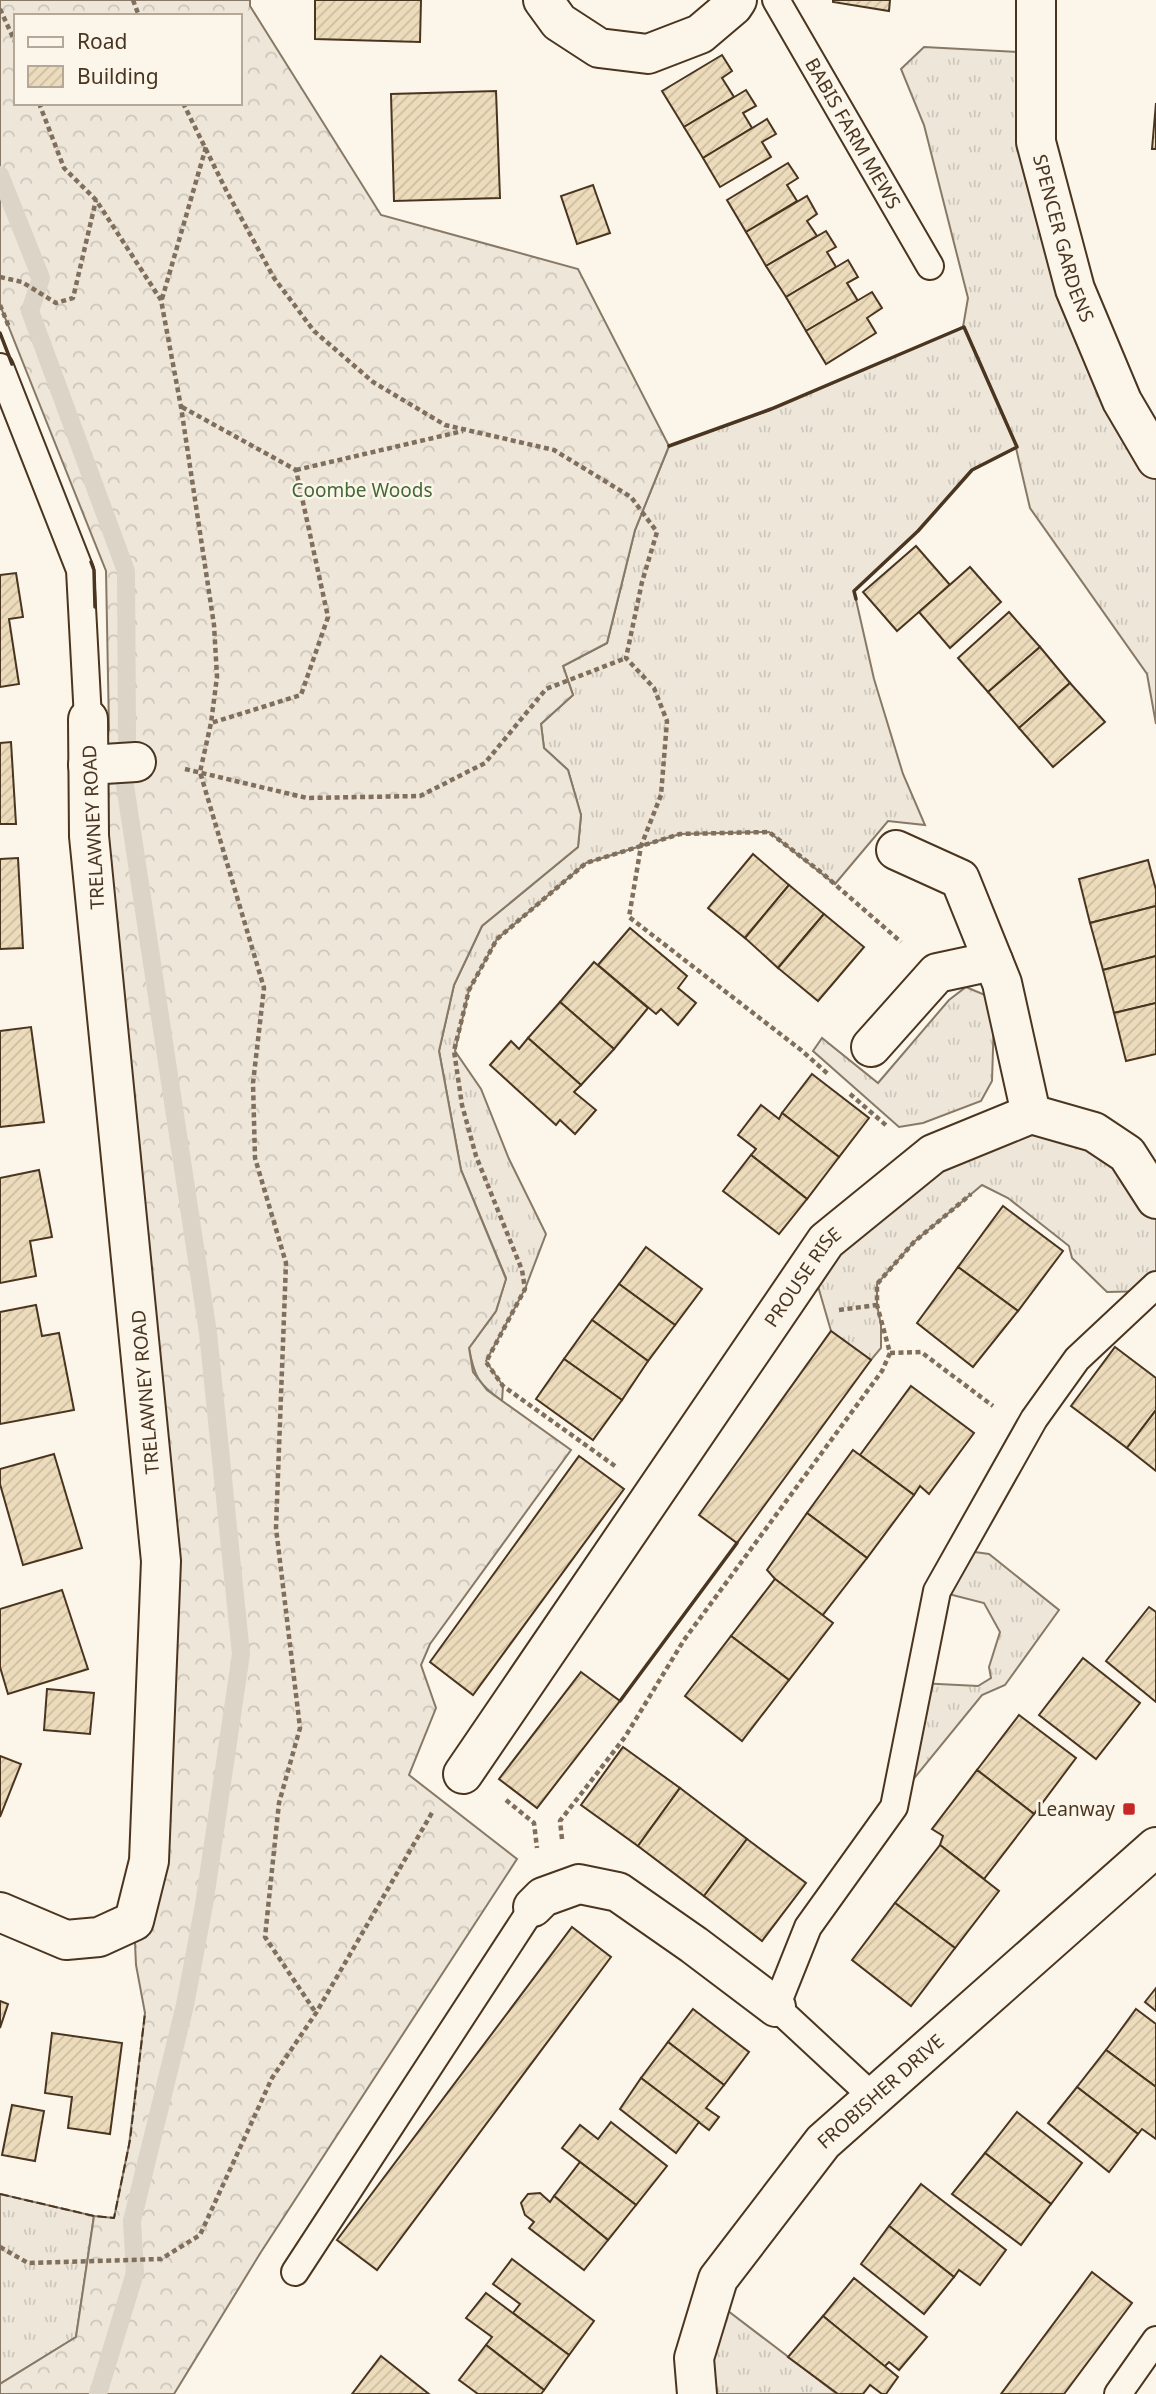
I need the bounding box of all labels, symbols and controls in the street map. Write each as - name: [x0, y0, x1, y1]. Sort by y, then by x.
- legend: [14, 14, 242, 105]
- text: Road: [77, 27, 127, 55]
- street label: BABIS FARM MEWS: [799, 53, 907, 213]
- text: Building: [77, 62, 159, 90]
- street label: SPENCER GARDENS: [1027, 151, 1100, 326]
- park label: Coombe Woods: [291, 477, 433, 503]
- street label: TRELAWNEY ROAD: [76, 744, 110, 910]
- street label: PROUSE RISE: [758, 1221, 846, 1332]
- street label: TRELAWNEY ROAD: [125, 1309, 165, 1475]
- place label: Leanway: [1037, 1796, 1115, 1822]
- marker: Leanway: [1121, 1801, 1137, 1817]
- street label: FROBISHER DRIVE: [811, 2028, 949, 2154]

